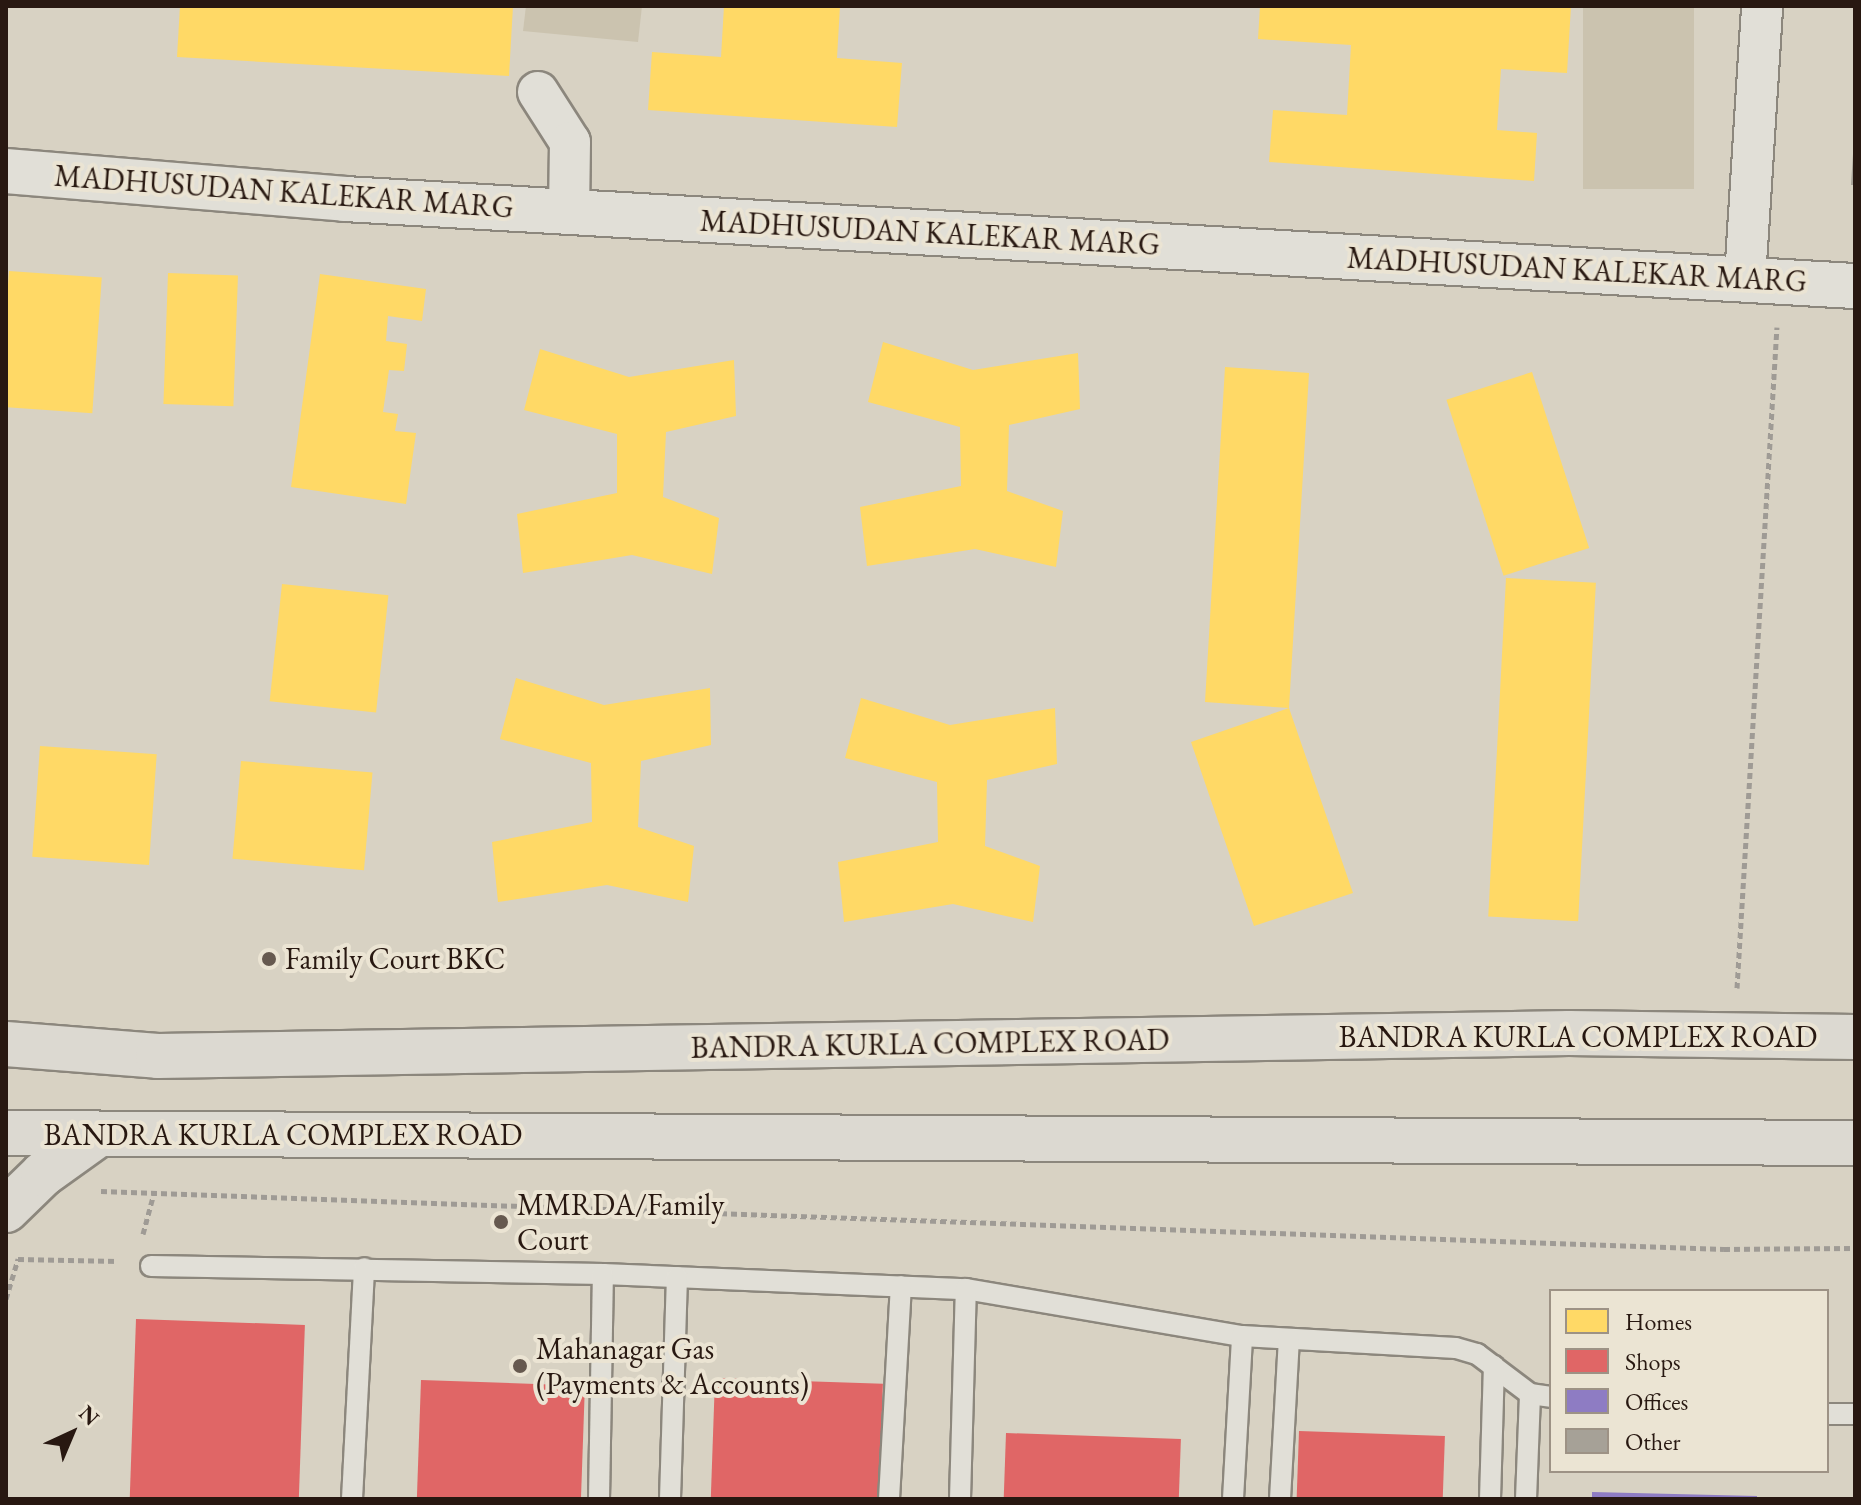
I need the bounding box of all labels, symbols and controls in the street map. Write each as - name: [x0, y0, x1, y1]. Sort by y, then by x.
- street label: MADHUSUDAN KALEKAR MARG: [53, 158, 515, 226]
- street label: MADHUSUDAN KALEKAR MARG: [699, 203, 1161, 263]
- street label: MADHUSUDAN KALEKAR MARG: [1346, 240, 1808, 300]
- place label: Family Court BKC: [285, 941, 505, 977]
- marker: Family Court BKC: [260, 950, 278, 968]
- street label: BANDRA KURLA COMPLEX ROAD: [1339, 1019, 1817, 1055]
- street label: BANDRA KURLA COMPLEX ROAD: [690, 1022, 1170, 1066]
- street label: BANDRA KURLA COMPLEX ROAD: [44, 1117, 522, 1153]
- place label: MMRDA/Family Court: [517, 1187, 724, 1258]
- marker: MMRDA/Family Court: [492, 1213, 510, 1231]
- legend: [1549, 1289, 1829, 1473]
- text: Homes: [1625, 1306, 1692, 1337]
- place label: Mahanagar Gas (Payments & Accounts): [536, 1331, 809, 1402]
- text: Shops: [1625, 1346, 1681, 1377]
- marker: Mahanagar Gas (Payments & Accounts): [511, 1357, 529, 1375]
- text: Offices: [1625, 1386, 1688, 1417]
- north arrow: [32, 1393, 112, 1473]
- text: N: [73, 1399, 105, 1432]
- text: Other: [1625, 1426, 1681, 1457]

